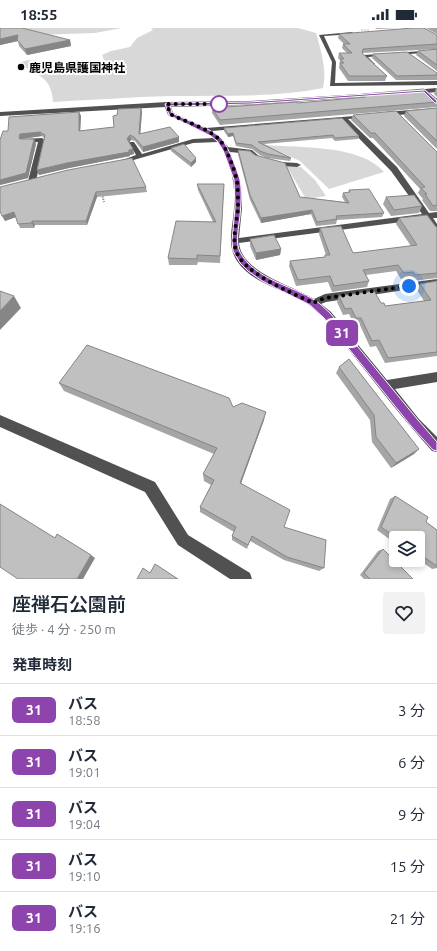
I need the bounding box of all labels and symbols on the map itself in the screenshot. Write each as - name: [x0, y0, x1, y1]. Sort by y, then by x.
- place label: 鹿児島県護国神社: [29, 61, 125, 74]
- marker: 鹿児島県護国神社: [16, 62, 26, 72]
- unlabelled marker: [210, 95, 228, 113]
- your location: [399, 276, 419, 296]
- line badge: 31: [324, 320, 360, 346]

